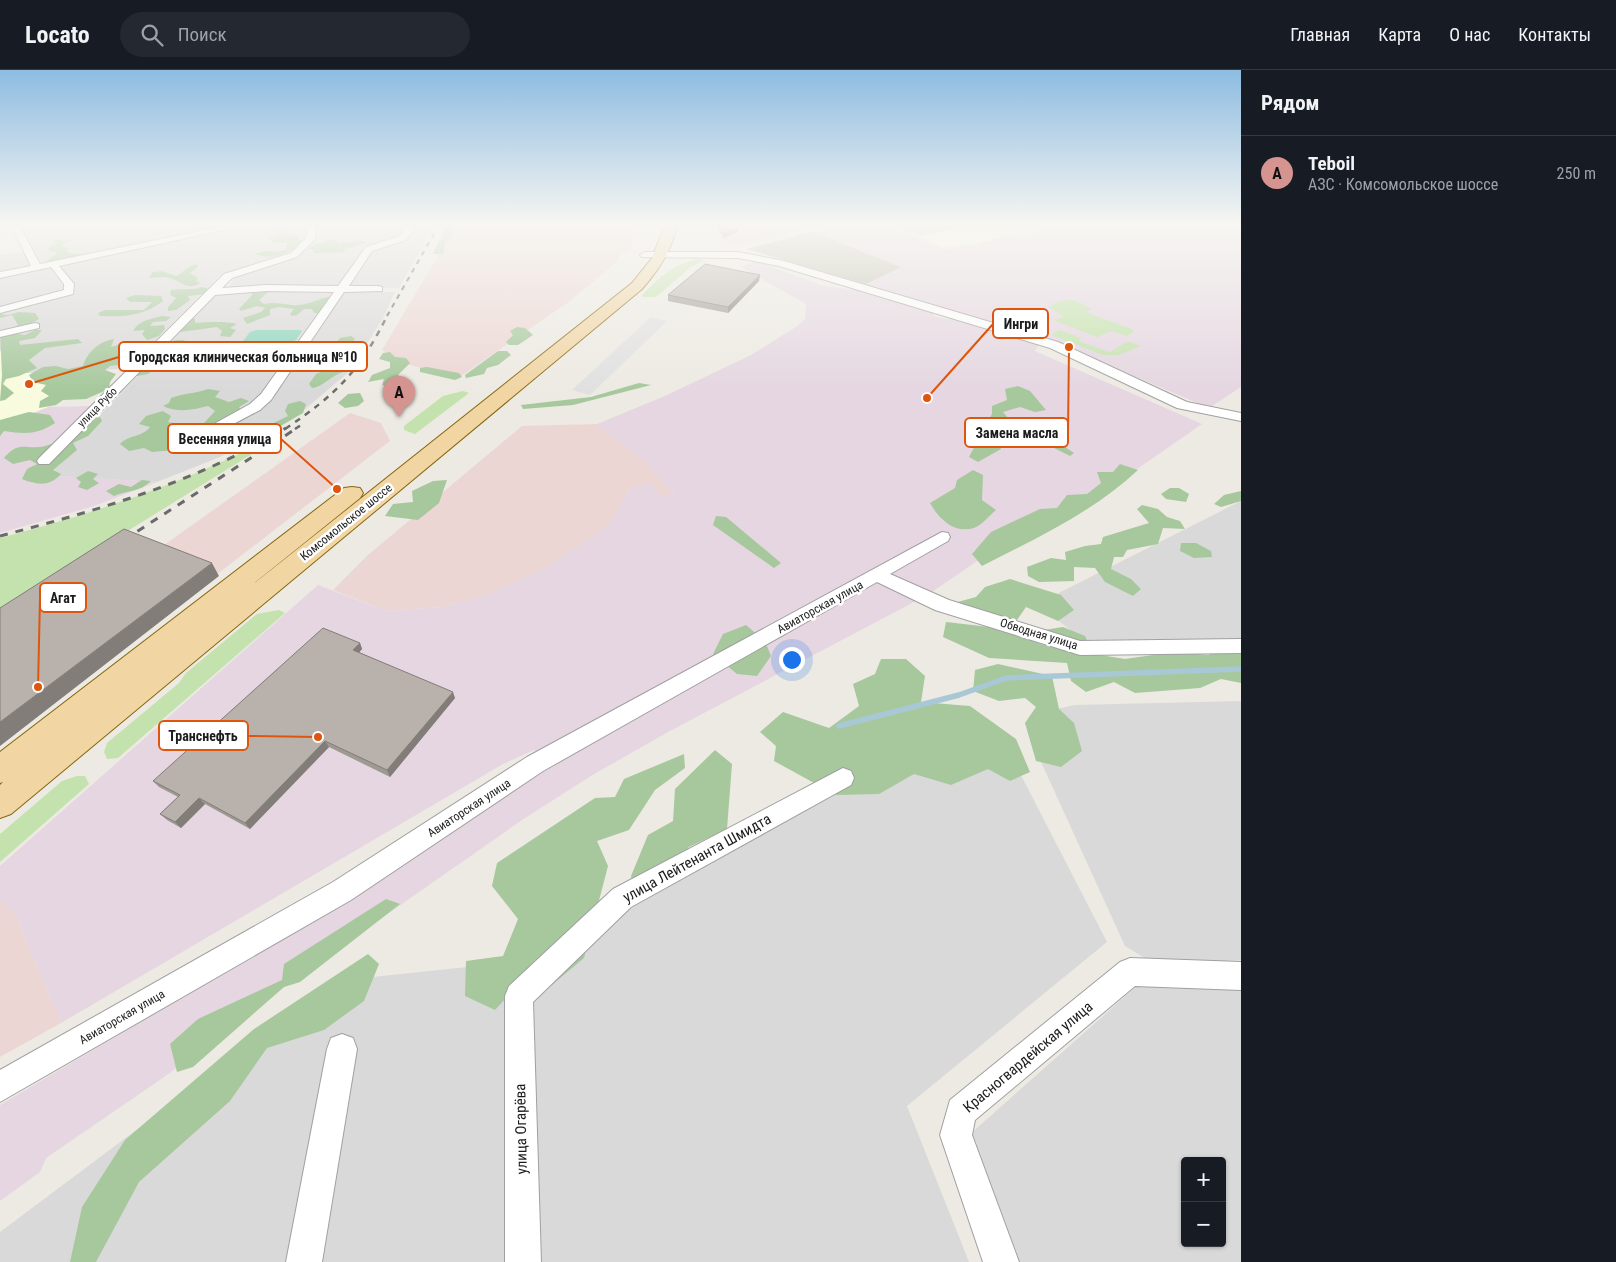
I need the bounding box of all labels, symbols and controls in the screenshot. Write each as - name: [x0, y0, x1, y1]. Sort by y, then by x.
- search box: [120, 12, 470, 57]
- text: Locato: [25, 21, 90, 49]
- icon: search: [138, 21, 166, 49]
- text: Поиск: [178, 23, 227, 46]
- text: Главная: [1290, 24, 1350, 45]
- text: Карта: [1378, 24, 1421, 45]
- text: О нас: [1449, 24, 1490, 45]
- text: Контакты: [1518, 24, 1591, 45]
- text: Рядом: [1261, 91, 1320, 115]
- text: Teboil: [1308, 152, 1355, 175]
- text: A: [1272, 164, 1282, 183]
- text: 250 m: [1557, 164, 1596, 183]
- text: АЗС · Комсомольское шоссе: [1308, 175, 1498, 194]
- callout: Ингри: [993, 309, 1048, 338]
- text: Ингри: [1004, 316, 1038, 332]
- callout: Городская клиническая больница №10: [119, 342, 367, 371]
- text: Городская клиническая больница №10: [129, 349, 357, 365]
- pin: A: [383, 376, 415, 417]
- street label: улица Рубо: [75, 384, 120, 430]
- callout: Замена масла: [965, 418, 1068, 447]
- callout: Весенняя улица: [168, 424, 281, 453]
- text: Замена масла: [976, 425, 1059, 441]
- text: Весенняя улица: [179, 431, 272, 447]
- street label: Комсомольское шоссе: [297, 480, 395, 563]
- street label: Авиаторская улица: [775, 577, 866, 636]
- callout: Агат: [40, 583, 86, 612]
- text: Агат: [50, 590, 77, 606]
- street label: Обводная улица: [998, 616, 1080, 653]
- your location: [779, 647, 805, 673]
- callout: Транснефть: [159, 721, 248, 750]
- text: Транснефть: [168, 728, 238, 744]
- street label: Авиаторская улица: [425, 776, 513, 840]
- street label: улица Лейтенанта Шмидта: [620, 810, 774, 906]
- street label: Авиаторская улица: [77, 987, 167, 1047]
- street label: Красногвардейская улица: [960, 998, 1096, 1116]
- street label: улица Огарёва: [511, 1084, 531, 1174]
- map controls: [1181, 1157, 1226, 1247]
- button: +: [1181, 1157, 1226, 1202]
- button: −: [1181, 1202, 1226, 1247]

